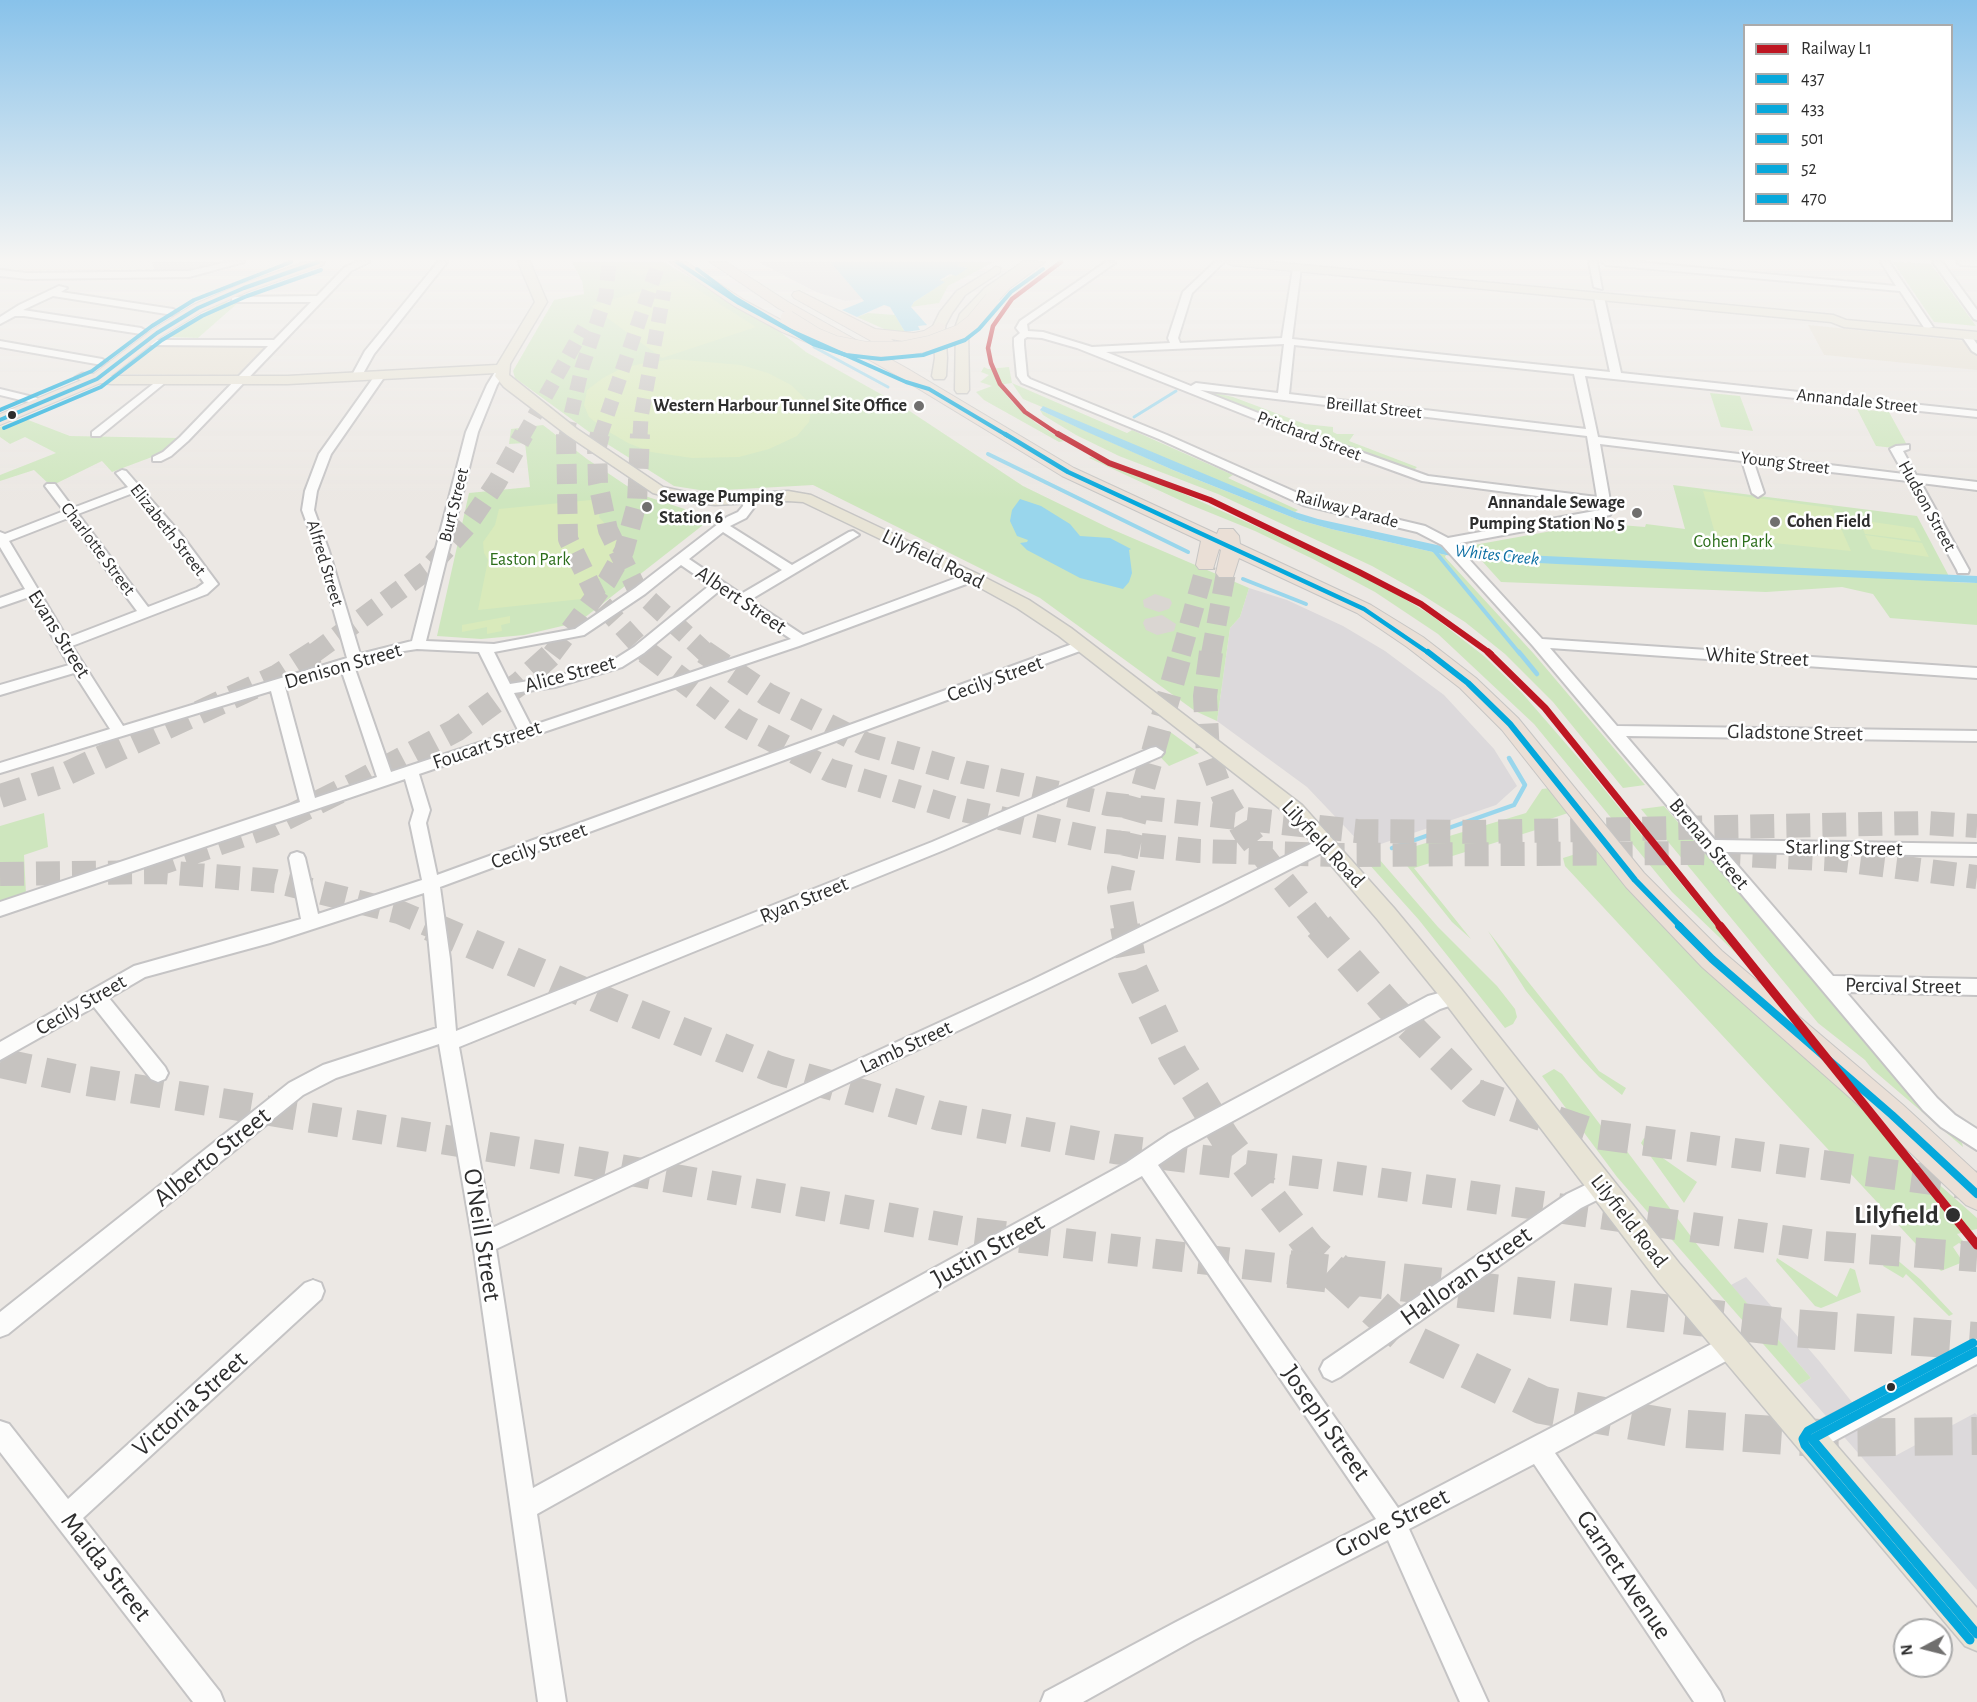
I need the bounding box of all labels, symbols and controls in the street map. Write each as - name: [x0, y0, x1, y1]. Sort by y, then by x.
- legend: [1743, 24, 1953, 222]
- text: Railway L1: [1801, 40, 1872, 58]
- text: 437: [1801, 70, 1825, 88]
- text: 433: [1801, 100, 1825, 118]
- text: 501: [1801, 130, 1824, 148]
- text: 52: [1801, 160, 1817, 178]
- text: 470: [1801, 190, 1827, 208]
- street label: Annandale Street: [1795, 384, 1919, 418]
- street label: Breillat Street: [1325, 392, 1423, 424]
- place label: Western Harbour Tunnel Site Office: [653, 395, 907, 417]
- marker: Western Harbour Tunnel Site Office: [912, 399, 926, 413]
- street label: Pritchard Street: [1254, 406, 1364, 466]
- unlabelled marker: [6, 409, 18, 421]
- street label: Young Street: [1739, 447, 1831, 479]
- street label: Hudson Street: [1893, 457, 1961, 555]
- street label: Burt Street: [434, 466, 474, 544]
- street label: Elizabeth Street: [125, 480, 211, 580]
- street label: Railway Parade: [1293, 485, 1401, 533]
- place label: Sewage Pumping Station 6: [659, 486, 783, 528]
- place label: Annandale Sewage Pumping Station No 5: [1469, 492, 1625, 534]
- street label: Charlotte Street: [56, 498, 140, 600]
- marker: Sewage Pumping Station 6: [640, 500, 654, 514]
- marker: Annandale Sewage Pumping Station No 5: [1630, 506, 1644, 520]
- place label: Cohen Field: [1787, 511, 1871, 533]
- marker: Cohen Field: [1768, 515, 1782, 529]
- street label: Alfred Street: [302, 517, 348, 609]
- street label: Lilyfield Road: [878, 523, 988, 595]
- park label: Cohen Park: [1694, 531, 1772, 553]
- water label: Whites Creek: [1454, 540, 1540, 570]
- park label: Easton Park: [490, 549, 570, 571]
- street label: Albert Street: [691, 560, 791, 640]
- street label: Evans Street: [22, 585, 96, 683]
- street label: Denison Street: [281, 637, 405, 695]
- street label: White Street: [1705, 642, 1809, 672]
- street label: Alice Street: [522, 650, 618, 698]
- street label: Cecily Street: [944, 650, 1046, 708]
- street label: Foucart Street: [429, 715, 545, 775]
- street label: Gladstone Street: [1727, 719, 1863, 747]
- street label: Brenan Street: [1663, 793, 1755, 895]
- street label: Lilyfield Road: [1276, 795, 1370, 893]
- street label: Cecily Street: [488, 817, 590, 875]
- street label: Starling Street: [1785, 834, 1903, 862]
- street label: Ryan Street: [756, 871, 852, 929]
- street label: Cecily Street: [31, 969, 131, 1041]
- street label: Percival Street: [1845, 972, 1961, 1000]
- street label: Lamb Street: [856, 1015, 956, 1079]
- street label: Alberto Street: [147, 1100, 277, 1214]
- street label: O'Neill Street: [456, 1166, 508, 1304]
- street label: Lilyfield Road: [1585, 1170, 1673, 1272]
- place label: Lilyfield: [1854, 1199, 1939, 1231]
- street label: Justin Street: [926, 1206, 1050, 1294]
- marker: Lilyfield: [1944, 1206, 1962, 1224]
- street label: Halloran Street: [1394, 1219, 1538, 1333]
- street label: Victoria Street: [126, 1344, 254, 1464]
- street label: Joseph Street: [1275, 1359, 1377, 1487]
- unlabelled marker: [1885, 1381, 1897, 1393]
- street label: Grove Street: [1330, 1481, 1454, 1565]
- street label: Garnet Avenue: [1569, 1504, 1679, 1646]
- street label: Maida Street: [54, 1506, 158, 1628]
- north arrow: [1893, 1618, 1953, 1678]
- text: N: [1899, 1643, 1916, 1656]

